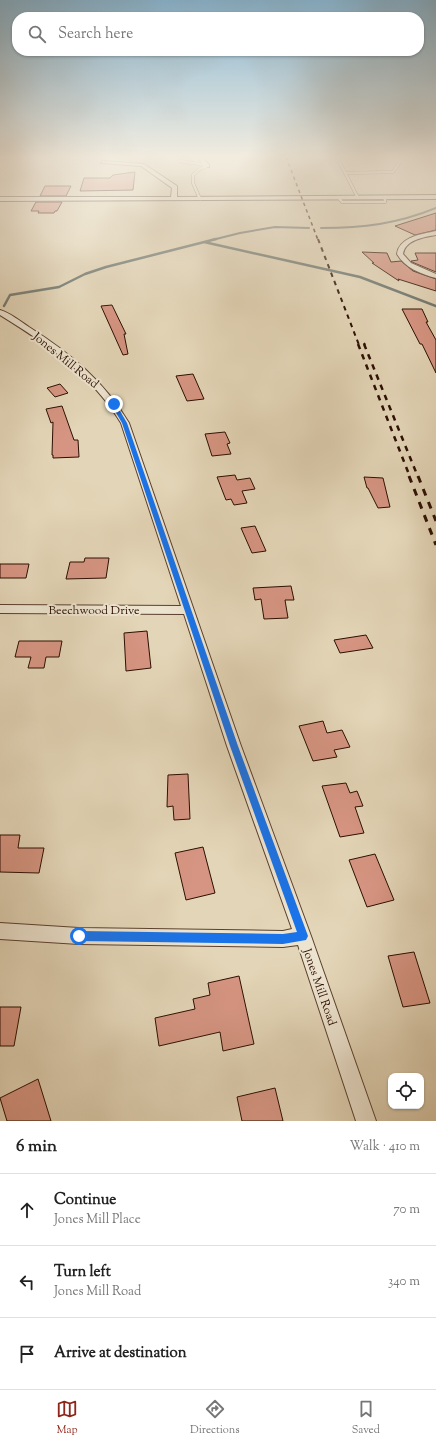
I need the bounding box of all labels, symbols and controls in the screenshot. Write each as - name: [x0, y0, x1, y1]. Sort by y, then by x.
- search box: [12, 12, 424, 56]
- icon: search: [26, 23, 48, 45]
- text: Search here: [58, 24, 133, 45]
- street label: Jones Mill Road: [28, 328, 103, 393]
- route end: [105, 395, 123, 413]
- street label: Beechwood Drive: [49, 602, 140, 620]
- route start: [70, 927, 88, 945]
- street label: Jones Mill Road: [297, 945, 341, 1029]
- map controls: [388, 1073, 424, 1109]
- button: locate: [388, 1073, 424, 1109]
- text: 6 min: [16, 1135, 57, 1159]
- text: Walk · 410 m: [349, 1138, 420, 1156]
- text: Continue: [54, 1190, 116, 1211]
- icon: ahead: [16, 1199, 38, 1221]
- text: 70 m: [393, 1201, 420, 1219]
- text: Jones Mill Place: [54, 1211, 141, 1229]
- text: Turn left: [54, 1262, 111, 1283]
- icon: left: [16, 1271, 38, 1293]
- text: 340 m: [388, 1273, 420, 1291]
- text: Jones Mill Road: [54, 1283, 141, 1301]
- icon: arrive: [16, 1343, 38, 1365]
- text: Arrive at destination: [54, 1343, 187, 1364]
- tab: Map: [56, 1398, 78, 1438]
- tab: Directions: [190, 1398, 240, 1438]
- tab: Saved: [352, 1398, 380, 1438]

